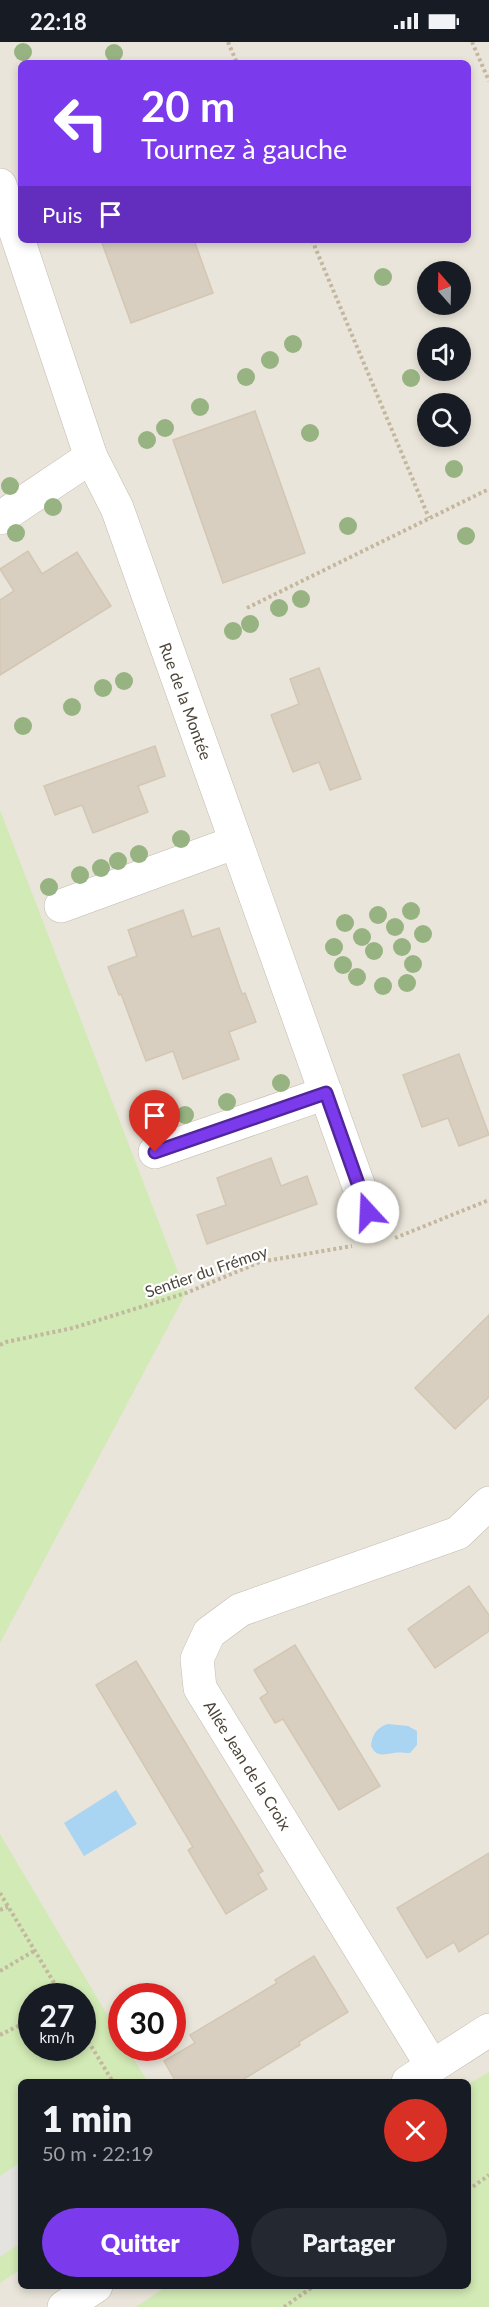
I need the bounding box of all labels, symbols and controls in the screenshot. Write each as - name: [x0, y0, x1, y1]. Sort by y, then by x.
- text: 22:18: [30, 8, 87, 35]
- text: 20 m: [141, 81, 235, 131]
- icon: left: [42, 84, 120, 162]
- text: Tournez à gauche: [141, 132, 347, 165]
- icon: arrive: [94, 198, 127, 231]
- text: Puis: [42, 201, 82, 228]
- north arrow: [417, 261, 471, 315]
- map controls: [417, 261, 471, 447]
- button: sound: [417, 327, 471, 381]
- button: search: [417, 393, 471, 447]
- street label: Rue de la Montée: [156, 640, 216, 762]
- pin: [129, 1090, 180, 1152]
- icon: arrive: [138, 1099, 171, 1132]
- position arrow: [336, 1180, 400, 1244]
- street label: Sentier du Frémoy: [142, 1241, 270, 1301]
- street label: Allée Jean de la Croix: [200, 1697, 296, 1833]
- speed limit sign: 30: [108, 1983, 186, 2061]
- text: 27: [40, 1997, 74, 2033]
- text: km/h: [39, 2028, 75, 2046]
- text: 1 min: [42, 2096, 132, 2140]
- button: close: [384, 2099, 447, 2162]
- text: 50 m · 22:19: [42, 2141, 154, 2165]
- button: Quitter: [42, 2208, 239, 2277]
- button: Partager: [251, 2208, 447, 2277]

